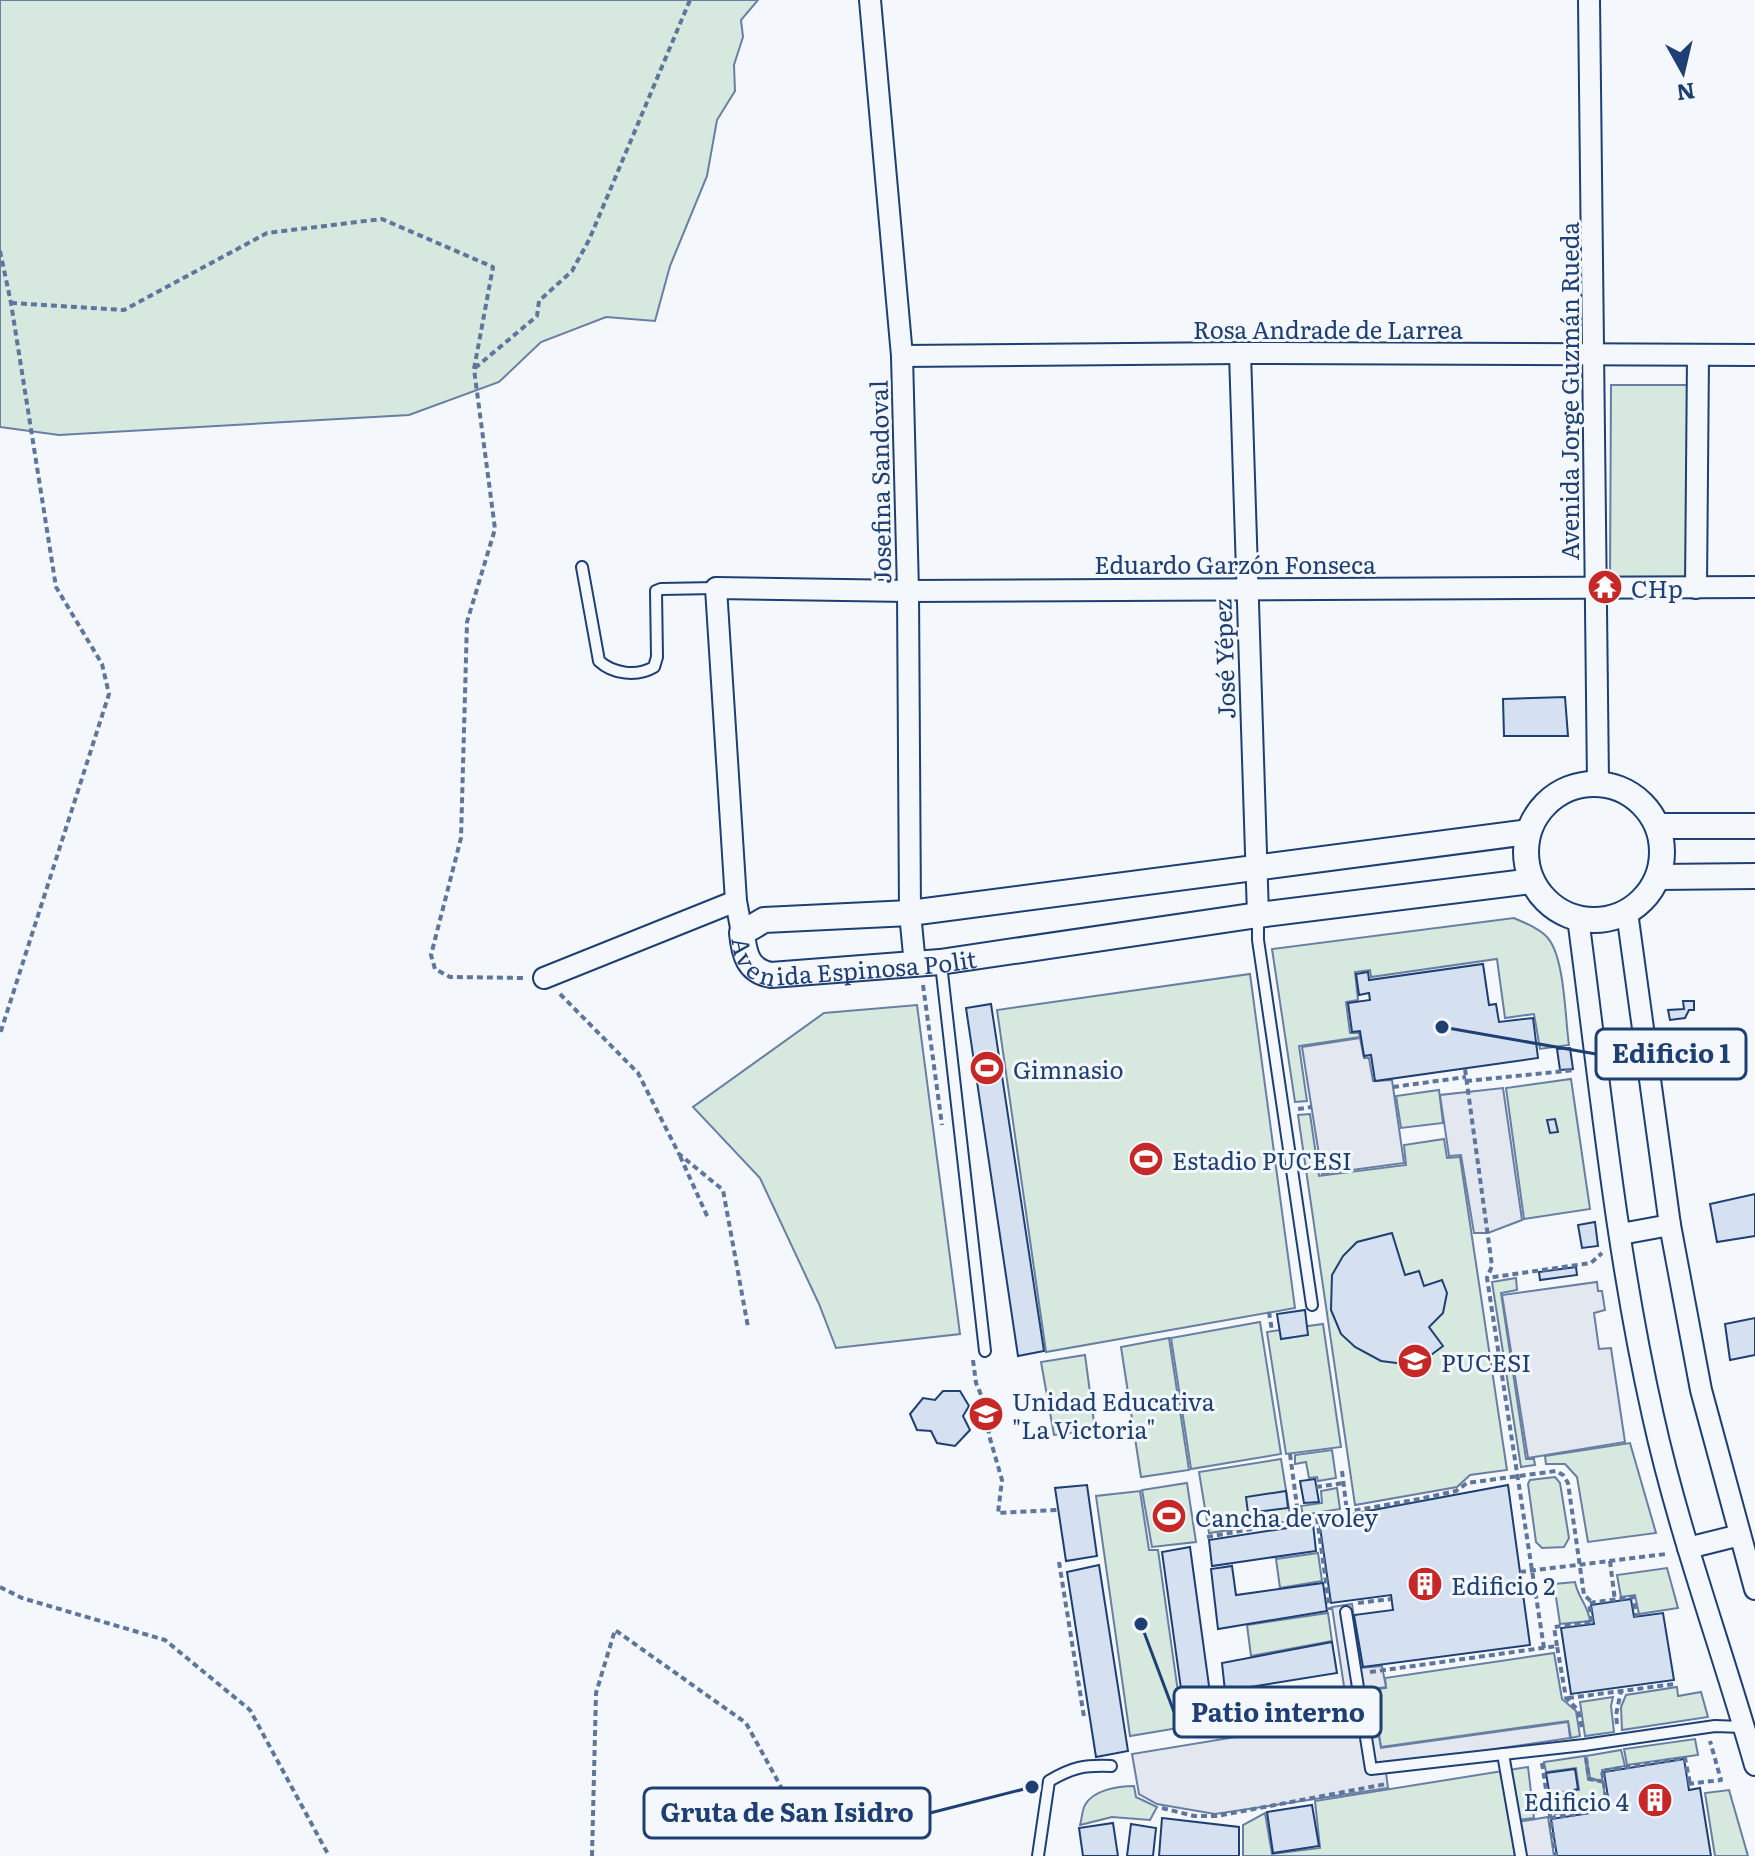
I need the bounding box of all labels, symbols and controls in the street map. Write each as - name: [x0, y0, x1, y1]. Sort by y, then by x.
- north arrow: [1643, 32, 1723, 112]
- text: N: [1675, 76, 1697, 111]
- street label: Avenida Jorge Guzmán Rueda: [1551, 222, 1586, 560]
- street label: Rosa Andrade de Larrea: [1193, 311, 1463, 346]
- street label: Josefina Sandoval: [860, 380, 898, 584]
- street label: Eduardo Garzón Fonseca: [1094, 546, 1376, 581]
- temple icon: CHp: [1586, 568, 1624, 606]
- place label: CHp: [1631, 570, 1683, 605]
- street label: José Yépez: [1203, 598, 1243, 720]
- street label: Avenida Espinosa Polit: [725, 934, 979, 993]
- callout: Edificio 1: [1596, 1029, 1746, 1079]
- text: Edificio 1: [1612, 1032, 1730, 1071]
- sports icon: Gimnasio: [968, 1049, 1006, 1087]
- place label: Gimnasio: [1013, 1051, 1124, 1086]
- sports icon: Estadio PUCESI: [1127, 1140, 1165, 1178]
- place label: Estadio PUCESI: [1172, 1142, 1352, 1177]
- school or university icon: PUCESI: [1396, 1342, 1434, 1380]
- place label: PUCESI: [1441, 1344, 1531, 1379]
- place label: Unidad Educativa "La Victoria": [1012, 1383, 1215, 1446]
- school or university icon: Unidad Educativa "La Victoria": [967, 1395, 1005, 1433]
- sports icon: Cancha de voley: [1150, 1497, 1188, 1535]
- place label: Cancha de voley: [1195, 1499, 1378, 1534]
- building icon: Edificio 2: [1406, 1565, 1444, 1603]
- place label: Edificio 2: [1451, 1567, 1555, 1602]
- callout: Patio interno: [1174, 1687, 1381, 1737]
- text: Patio interno: [1191, 1691, 1365, 1730]
- building icon: Edificio 4: [1636, 1781, 1674, 1819]
- place label: Edificio 4: [1524, 1783, 1629, 1818]
- callout: Gruta de San Isidro: [644, 1788, 930, 1838]
- text: Gruta de San Isidro: [660, 1791, 914, 1830]

